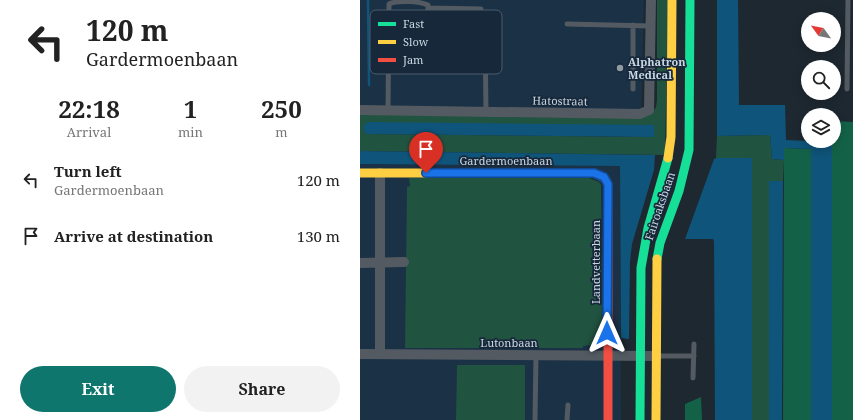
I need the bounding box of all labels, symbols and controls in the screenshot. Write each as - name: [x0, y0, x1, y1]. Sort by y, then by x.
- legend: [370, 10, 502, 74]
- text: 120 m: [86, 11, 168, 49]
- north arrow: [801, 12, 841, 52]
- map controls: [801, 12, 841, 148]
- icon: left: [20, 16, 72, 68]
- text: Fast: [403, 16, 424, 31]
- text: Slow: [403, 34, 429, 49]
- text: Gardermoenbaan: [86, 47, 238, 71]
- text: Jam: [402, 52, 424, 67]
- place label: Alphatron Medical: [628, 54, 686, 82]
- button: search: [801, 60, 841, 100]
- marker: Alphatron Medical: [615, 63, 625, 73]
- text: 22:18: [58, 92, 120, 125]
- text: 1: [184, 92, 197, 125]
- text: 250: [261, 92, 302, 125]
- street label: Hatostraat: [532, 93, 588, 108]
- button: layers: [801, 108, 841, 148]
- text: Arrival: [67, 123, 111, 141]
- text: min: [178, 123, 203, 141]
- text: m: [275, 123, 288, 141]
- pin: [409, 132, 443, 173]
- icon: arrive: [415, 138, 437, 160]
- street label: Gardermoenbaan: [459, 153, 553, 168]
- text: Turn left: [54, 161, 122, 181]
- icon: left: [20, 169, 42, 191]
- text: 120 m: [297, 170, 340, 190]
- street label: Fairoaksbaan: [641, 170, 678, 242]
- text: Gardermoenbaan: [54, 181, 164, 199]
- street label: Landvetterbaan: [588, 220, 603, 304]
- icon: arrive: [20, 225, 42, 247]
- text: Arrive at destination: [54, 226, 213, 246]
- text: 130 m: [297, 226, 340, 246]
- position arrow: [586, 312, 628, 354]
- street label: Lutonbaan: [480, 335, 538, 350]
- button: Exit: [20, 366, 176, 412]
- button: Share: [184, 366, 340, 412]

